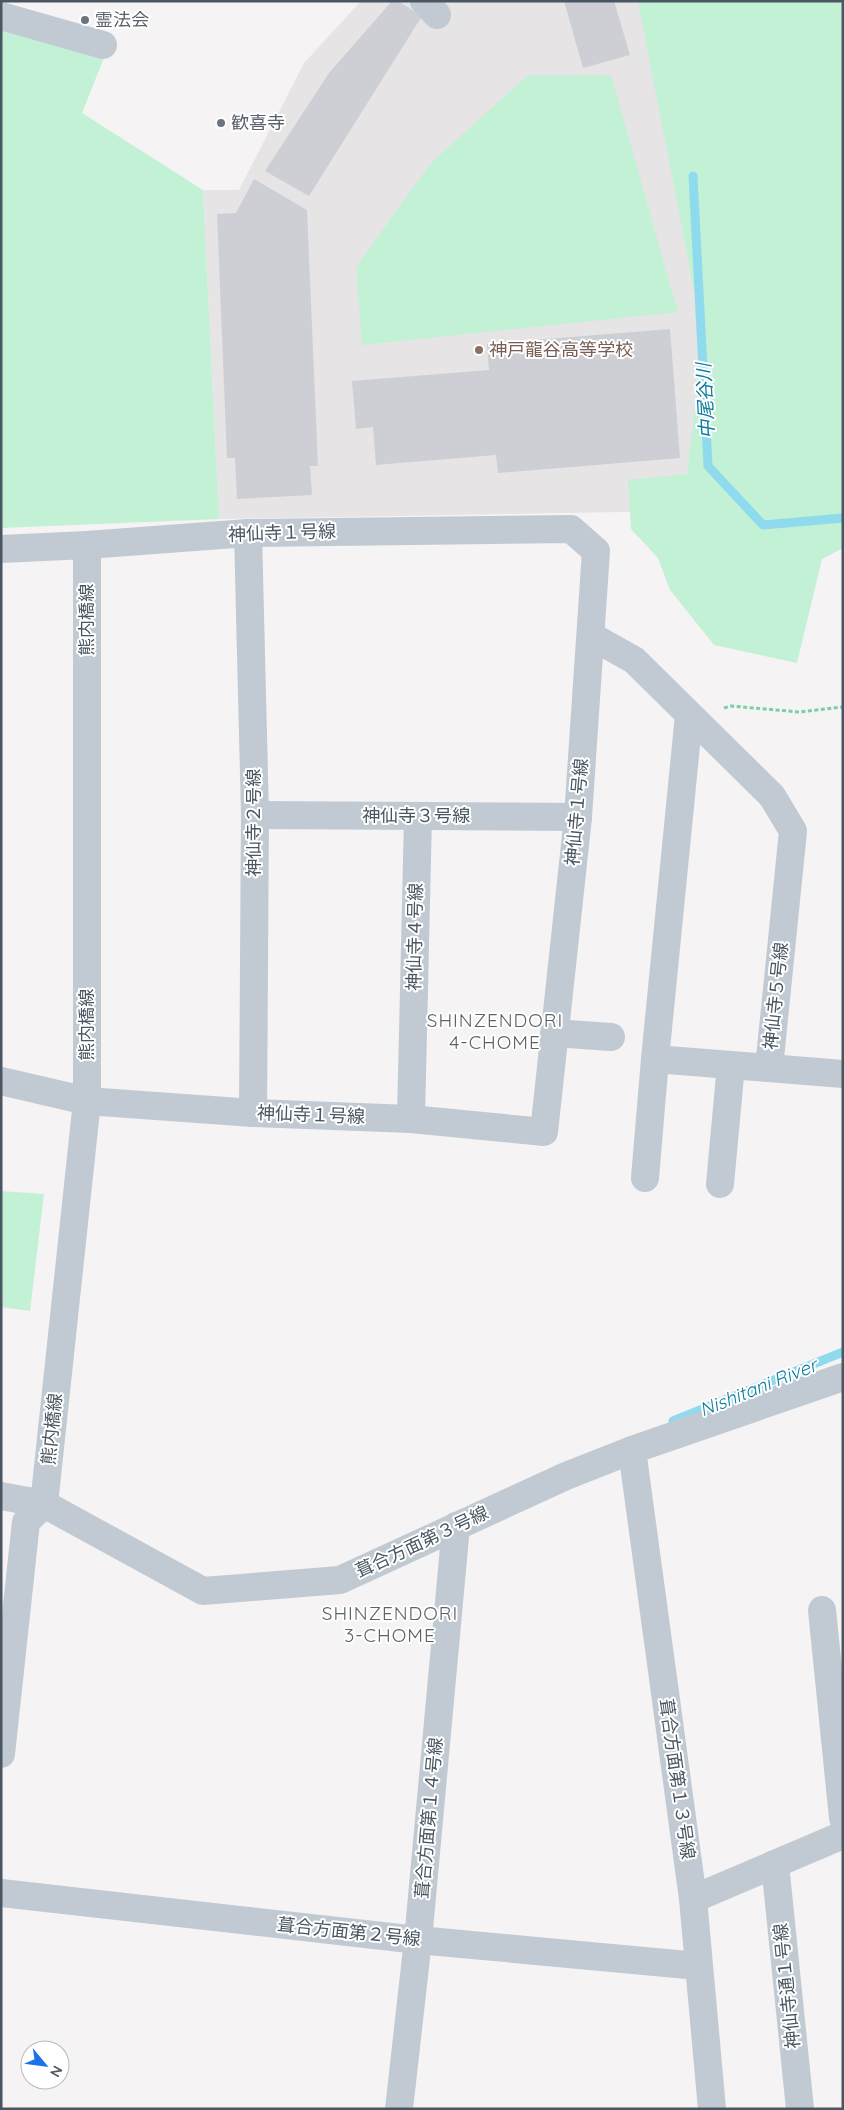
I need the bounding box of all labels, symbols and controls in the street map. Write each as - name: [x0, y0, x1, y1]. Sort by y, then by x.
- place label: 霊法会: [95, 8, 149, 31]
- marker: 霊法会: [79, 14, 91, 26]
- place label: 歓喜寺: [231, 111, 285, 134]
- marker: 歓喜寺: [215, 117, 227, 129]
- place label: 神戸龍谷高等学校: [489, 338, 633, 361]
- marker: 神戸龍谷高等学校: [473, 344, 485, 356]
- water label: 中尾谷川: [691, 360, 719, 440]
- street label: 神仙寺１号線: [228, 519, 336, 546]
- street label: 熊内橋線: [75, 584, 98, 656]
- street label: 神仙寺１号線: [560, 757, 593, 867]
- street label: 神仙寺２号線: [242, 769, 265, 877]
- street label: 神仙寺３号線: [362, 804, 470, 827]
- street label: 神仙寺４号線: [402, 883, 427, 991]
- street label: 神仙寺５号線: [758, 941, 793, 1051]
- street label: 熊内橋線: [75, 989, 98, 1061]
- district label: SHINZENDORI 4-CHOME: [427, 1008, 563, 1054]
- street label: 神仙寺１号線: [257, 1101, 365, 1128]
- water label: Nishitani River: [696, 1352, 823, 1421]
- street label: 熊内橋線: [36, 1392, 67, 1466]
- street label: 葺合方面第３号線: [352, 1501, 492, 1582]
- district label: SHINZENDORI 3-CHOME: [322, 1601, 458, 1647]
- street label: 葺合方面第１３号線: [655, 1697, 700, 1861]
- street label: 葺合方面第１４号線: [410, 1736, 447, 1900]
- street label: 葺合方面第２号線: [276, 1913, 422, 1950]
- street label: 神仙寺通１号線: [768, 1922, 805, 2050]
- north arrow: [20, 2040, 70, 2090]
- text: N: [46, 2062, 67, 2080]

